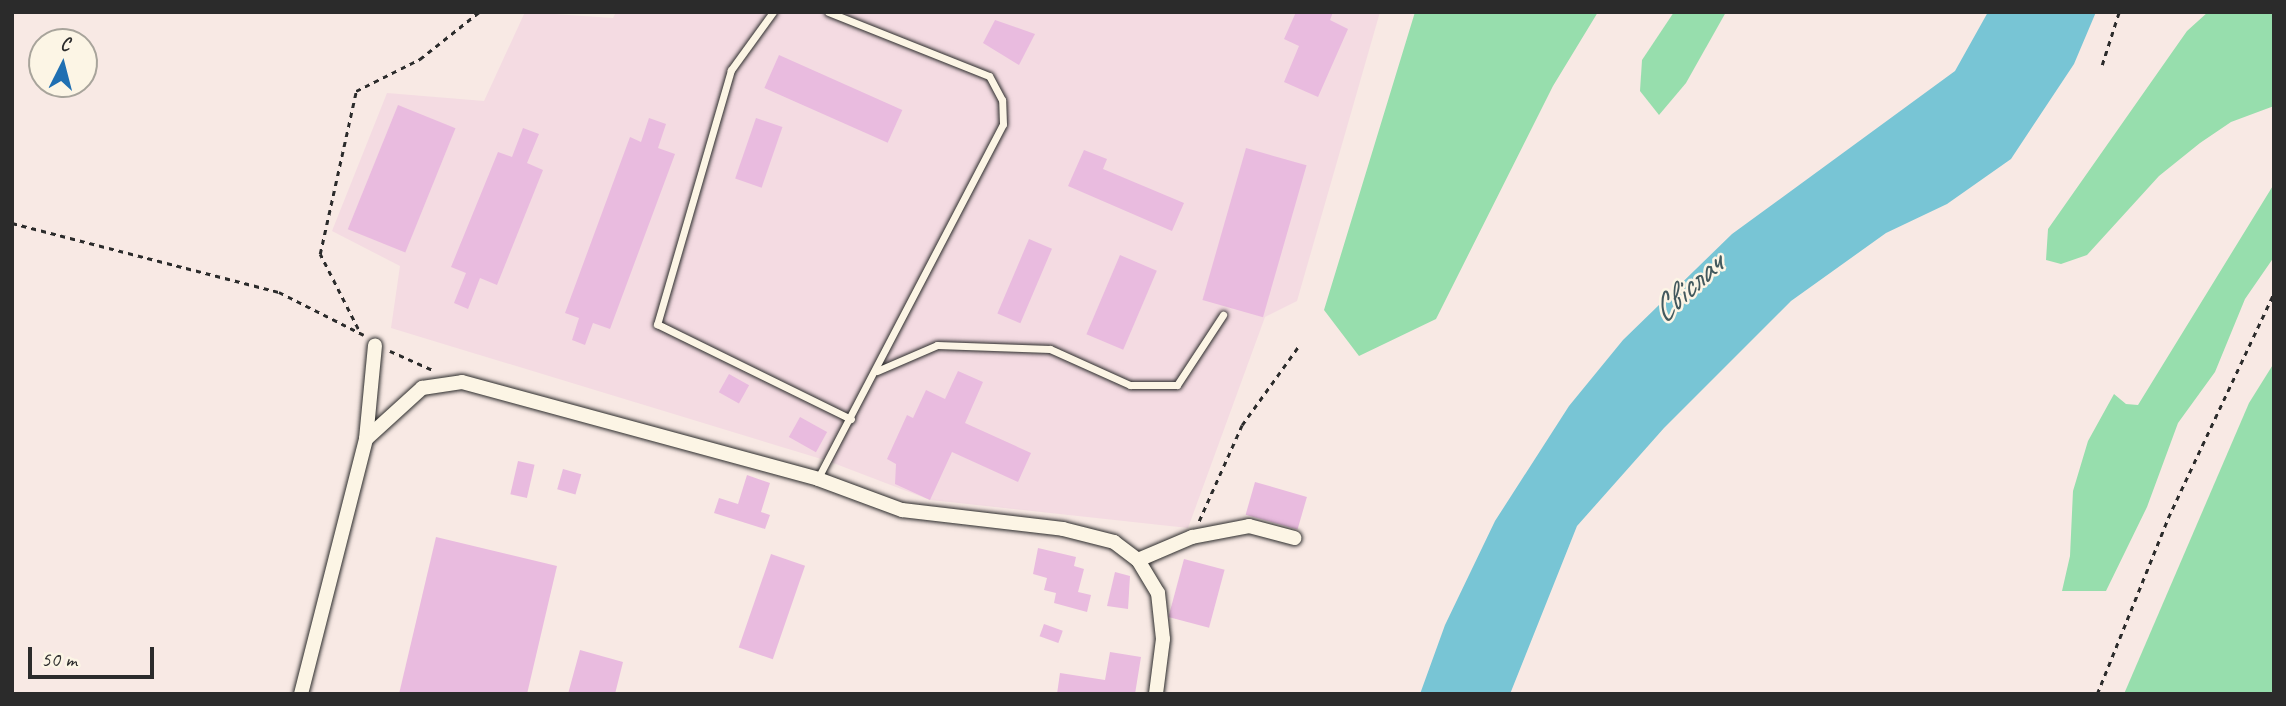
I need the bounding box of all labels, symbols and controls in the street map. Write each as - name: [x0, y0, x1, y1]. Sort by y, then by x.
- north arrow: [28, 28, 98, 98]
- text: С: [59, 32, 71, 57]
- water label: Свіслач: [1642, 245, 1732, 331]
- scale bar: [32, 632, 158, 676]
- text: 50 m: [41, 646, 77, 672]

